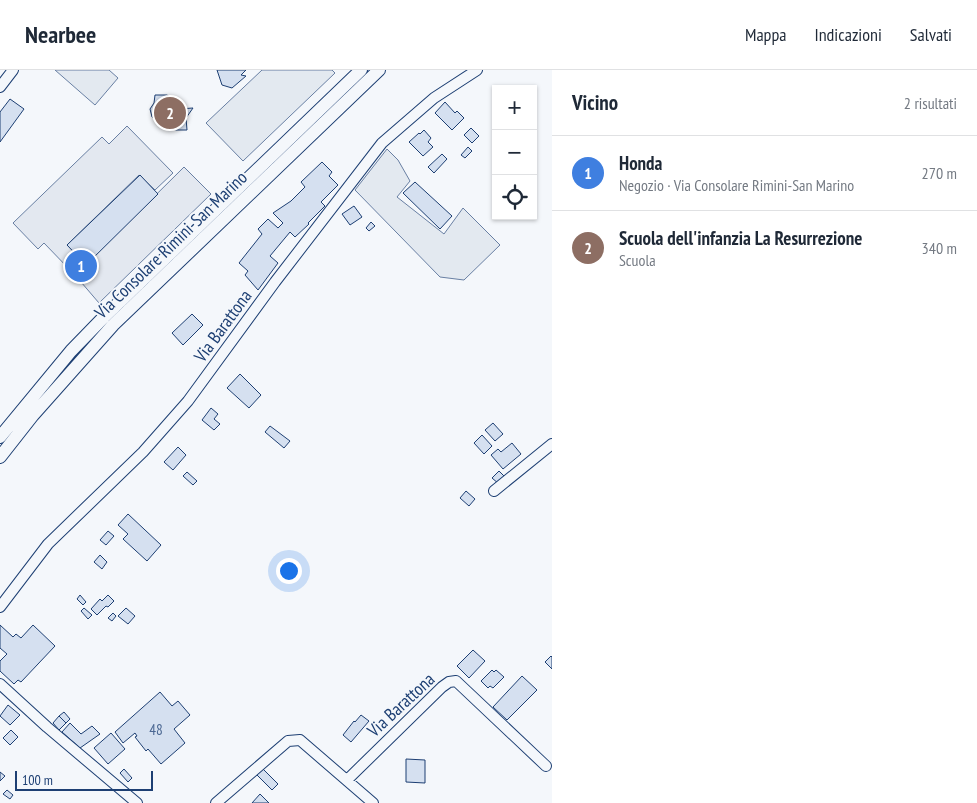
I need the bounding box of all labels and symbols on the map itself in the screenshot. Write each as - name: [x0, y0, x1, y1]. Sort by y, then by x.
- pin: 2: [154, 94, 186, 132]
- street label: Via Consolare Rimini-San Marino: [89, 166, 252, 324]
- pin: 1: [65, 247, 97, 285]
- street label: Via Barattona: [188, 285, 256, 367]
- your location: [276, 558, 302, 584]
- street label: Via Barattona: [361, 668, 439, 742]
- house number: 48: [149, 720, 163, 739]
- scale bar: [15, 768, 152, 791]

